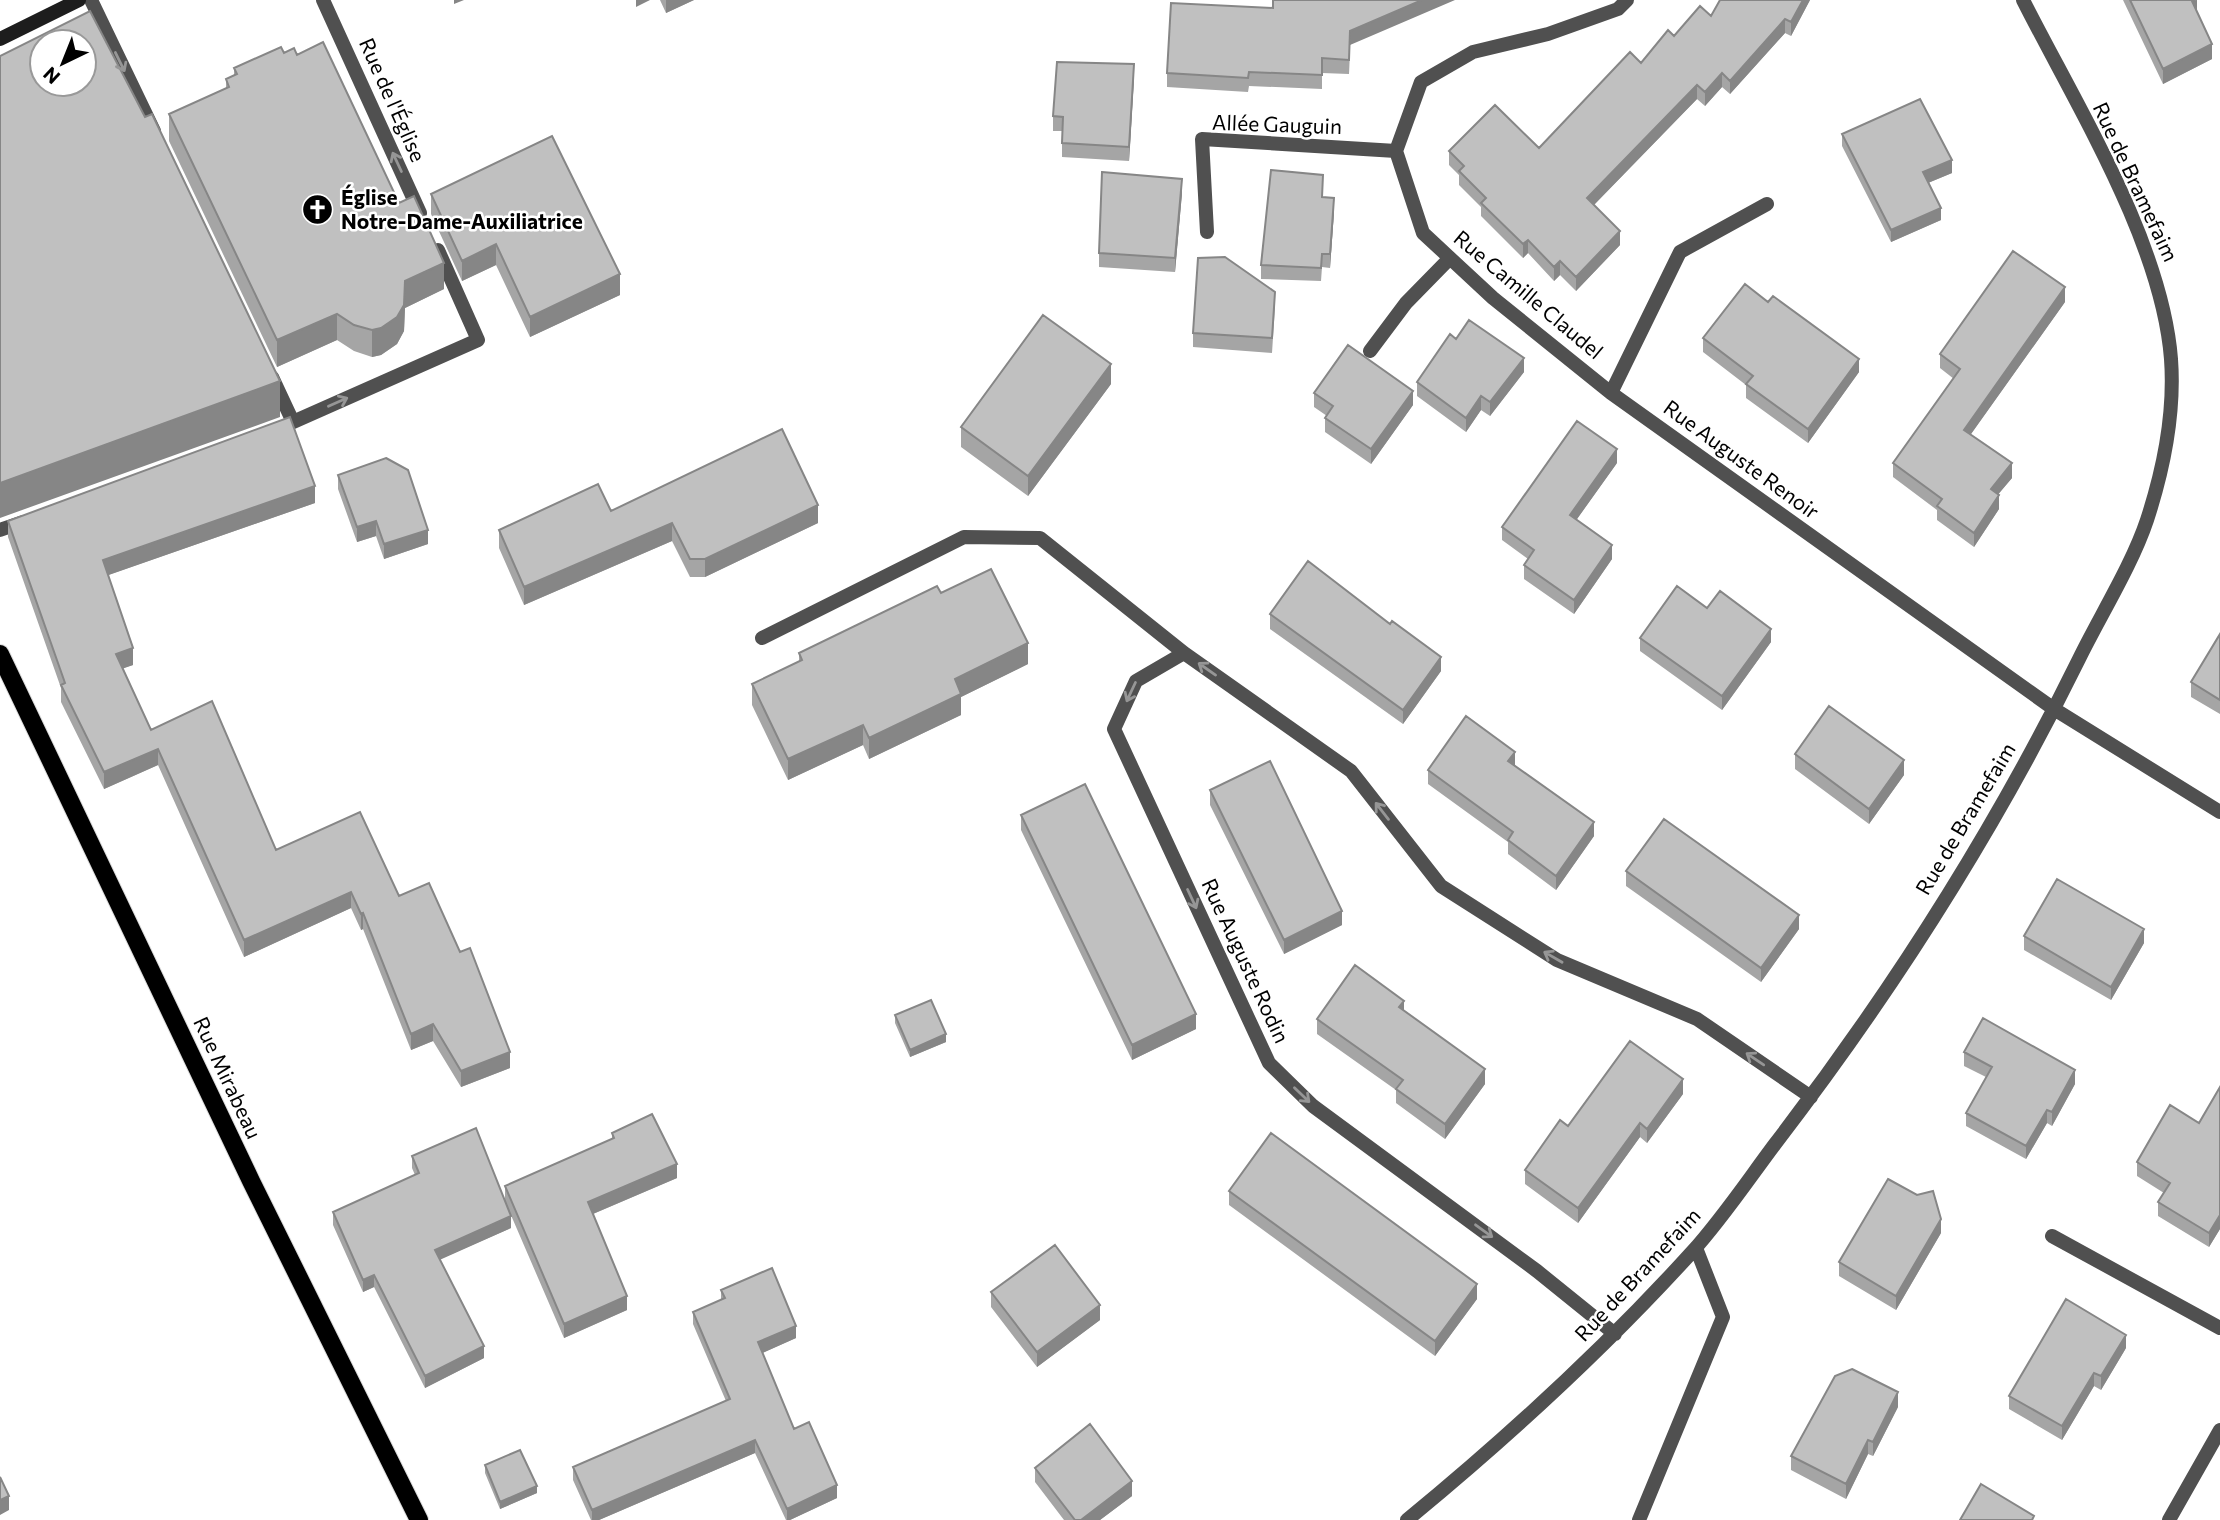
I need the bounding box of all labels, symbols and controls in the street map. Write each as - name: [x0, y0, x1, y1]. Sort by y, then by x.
- north arrow: [28, 28, 98, 98]
- street label: Rue de l'Église: [355, 34, 432, 165]
- one-way arrow: [115, 51, 128, 72]
- text: N: [38, 63, 64, 89]
- street label: Rue de Bramefaim: [2089, 98, 2184, 265]
- street label: Allée Gauguin: [1212, 109, 1342, 138]
- one-way arrow: [390, 151, 403, 173]
- place label: Église Notre-Dame-Auxiliatrice: [341, 184, 583, 233]
- church icon: Église Notre-Dame-Auxiliatrice: [301, 193, 335, 227]
- street label: Rue Camille Claudel: [1449, 224, 1608, 363]
- street label: Rue Auguste Renoir: [1659, 394, 1824, 524]
- one-way arrow: [326, 395, 348, 408]
- one-way arrow: [1198, 661, 1217, 676]
- one-way arrow: [1124, 681, 1137, 703]
- street label: Rue de Bramefaim: [1910, 738, 2020, 899]
- one-way arrow: [1375, 802, 1390, 820]
- street label: Rue Auguste Rodin: [1197, 874, 1295, 1047]
- one-way arrow: [1186, 888, 1199, 909]
- one-way arrow: [1543, 950, 1563, 964]
- street label: Rue Mirabeau: [189, 1012, 268, 1142]
- one-way arrow: [1746, 1052, 1765, 1066]
- one-way arrow: [1293, 1087, 1310, 1104]
- street label: Rue de Bramefaim: [1569, 1202, 1705, 1346]
- one-way arrow: [1474, 1224, 1493, 1239]

